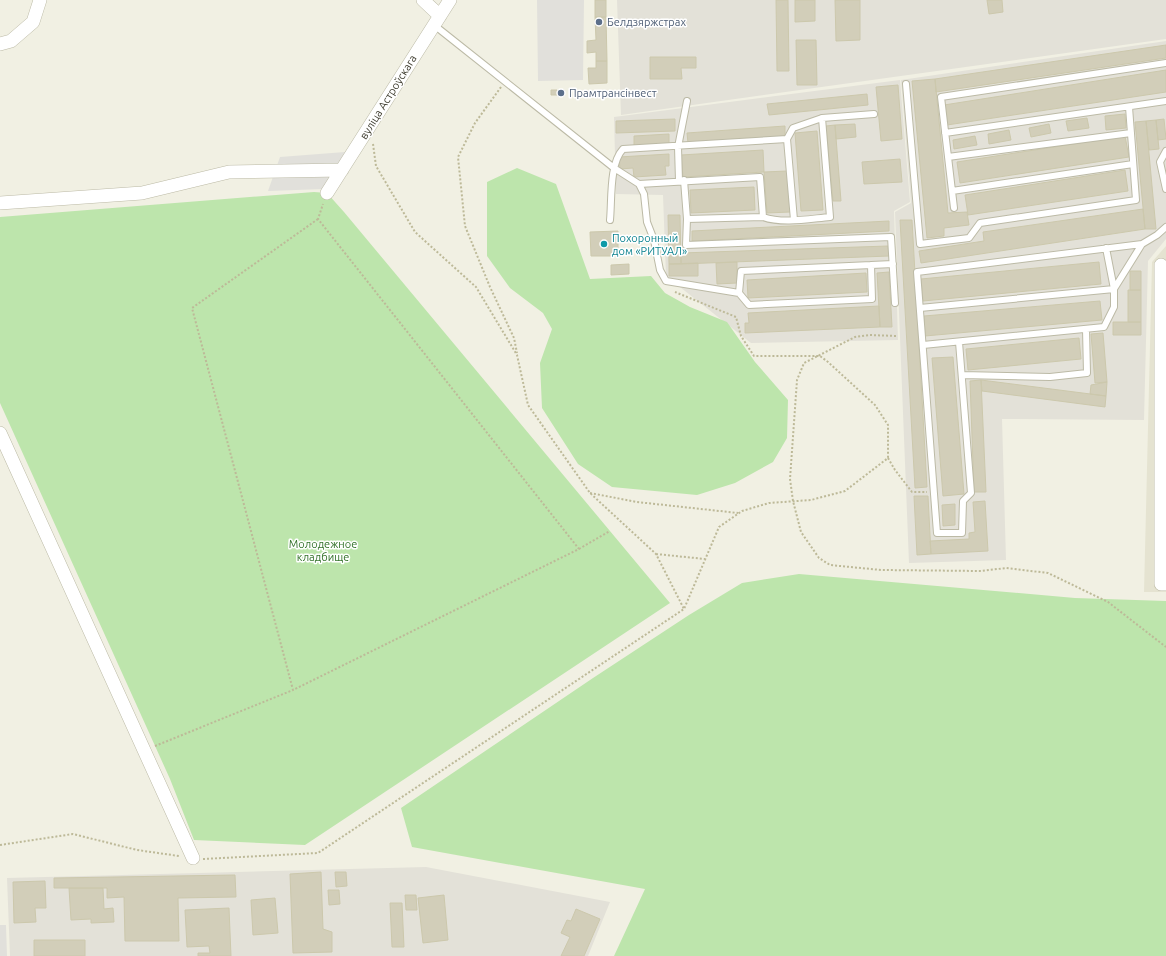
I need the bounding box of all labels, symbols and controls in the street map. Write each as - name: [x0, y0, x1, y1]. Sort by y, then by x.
- place label: Белдзяржстрах: [607, 16, 686, 28]
- marker: Белдзяржстрах: [594, 17, 604, 27]
- street label: вуліца Астроўскага: [357, 53, 419, 141]
- place label: Прамтрансінвест: [569, 87, 657, 99]
- marker: Прамтрансінвест: [556, 88, 566, 98]
- place label: Похоронный дом «РИТУАЛ»: [612, 232, 687, 257]
- marker: Похоронный дом «РИТУАЛ»: [599, 239, 609, 249]
- park label: Молодежное кладбище: [289, 538, 357, 563]

